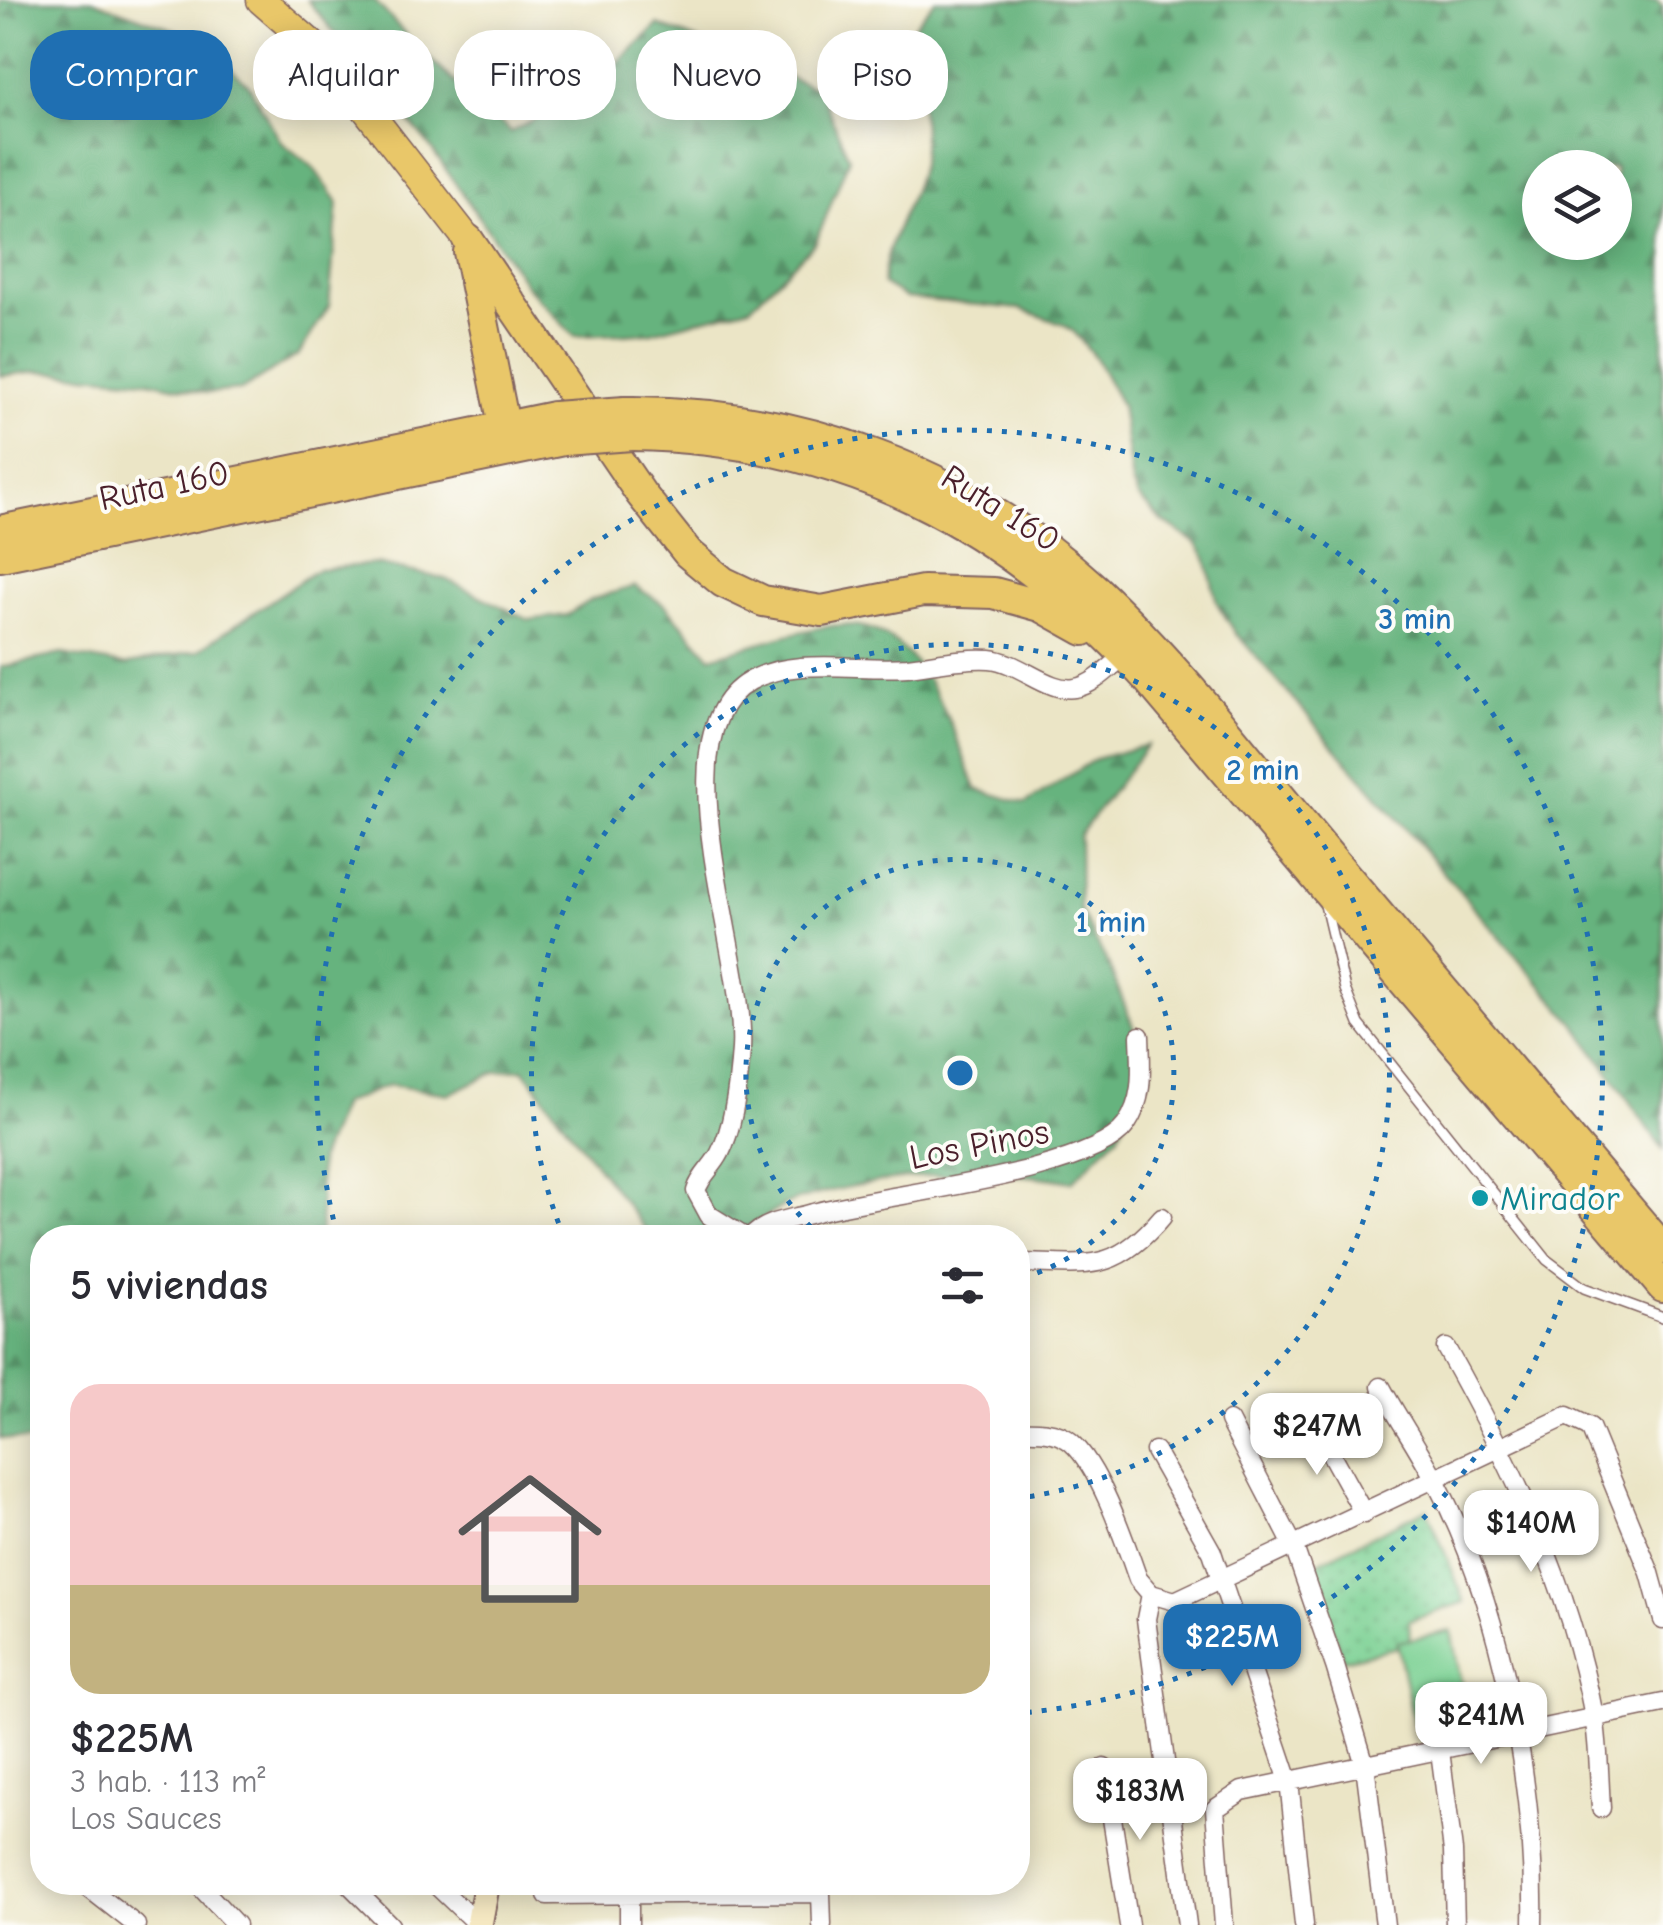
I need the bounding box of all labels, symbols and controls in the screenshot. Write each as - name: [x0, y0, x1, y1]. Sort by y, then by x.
- chip: Comprar: [30, 30, 233, 120]
- chip: Alquilar: [253, 30, 434, 120]
- chip: Filtros: [454, 30, 616, 120]
- chip: Nuevo: [636, 30, 797, 120]
- chip: Piso: [817, 30, 948, 120]
- map controls: [1522, 150, 1632, 260]
- button: layers: [1522, 150, 1632, 260]
- street label: Ruta 160: [95, 452, 233, 519]
- street label: Ruta 160: [934, 456, 1067, 561]
- text: 3 min: [1379, 602, 1451, 637]
- text: 2 min: [1226, 753, 1300, 788]
- text: 1 min: [1076, 905, 1146, 940]
- centre of rings: [942, 1055, 978, 1091]
- street label: Los Pinos: [906, 1111, 1052, 1178]
- place label: Mirador: [1500, 1178, 1620, 1219]
- marker: Mirador: [1469, 1187, 1491, 1209]
- icon: filters: [935, 1258, 990, 1313]
- text: 5 viviendas: [70, 1261, 268, 1310]
- pin: $247M: [1247, 1393, 1387, 1478]
- text: $247M: [1272, 1407, 1362, 1444]
- icon: home: [440, 1449, 620, 1629]
- pin: $140M: [1461, 1490, 1601, 1575]
- text: $140M: [1486, 1504, 1576, 1541]
- pin: $225M: [1162, 1604, 1302, 1689]
- text: $225M: [1185, 1618, 1279, 1655]
- pin: $241M: [1411, 1682, 1551, 1767]
- text: $241M: [1437, 1696, 1525, 1733]
- text: $225M: [70, 1714, 193, 1763]
- pin: $183M: [1070, 1758, 1210, 1843]
- text: 3 hab. · 113 m²: [70, 1763, 265, 1800]
- text: $183M: [1095, 1772, 1185, 1809]
- text: Los Sauces: [70, 1800, 221, 1837]

